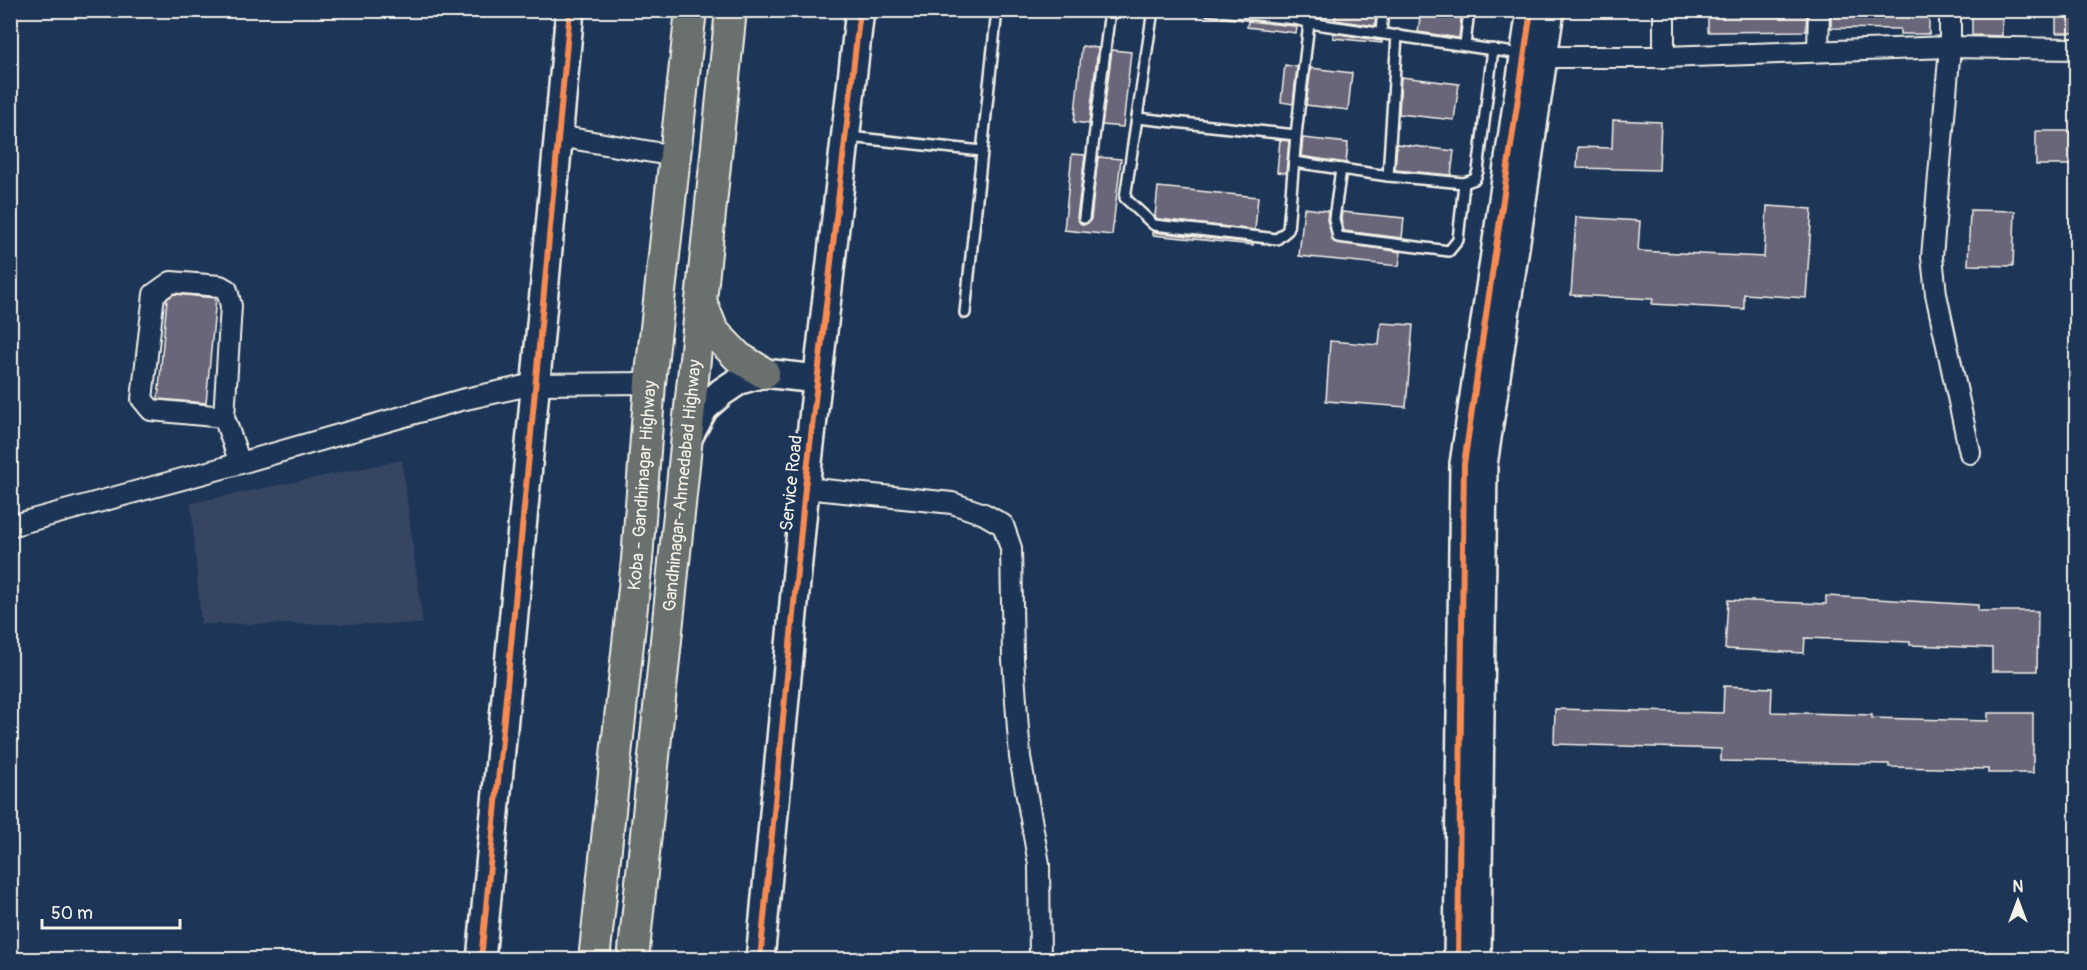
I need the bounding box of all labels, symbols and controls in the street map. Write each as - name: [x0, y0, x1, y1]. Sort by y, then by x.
- street label: Gandhinagar-Ahmedabad Highway: [658, 358, 707, 613]
- street label: Koba - Gandhinagar Highway: [623, 379, 662, 592]
- street label: Service Road: [775, 434, 808, 532]
- north arrow: [1988, 871, 2048, 931]
- text: N: [2013, 877, 2024, 897]
- scale bar: [42, 892, 180, 930]
- text: 50 m: [51, 902, 93, 925]

